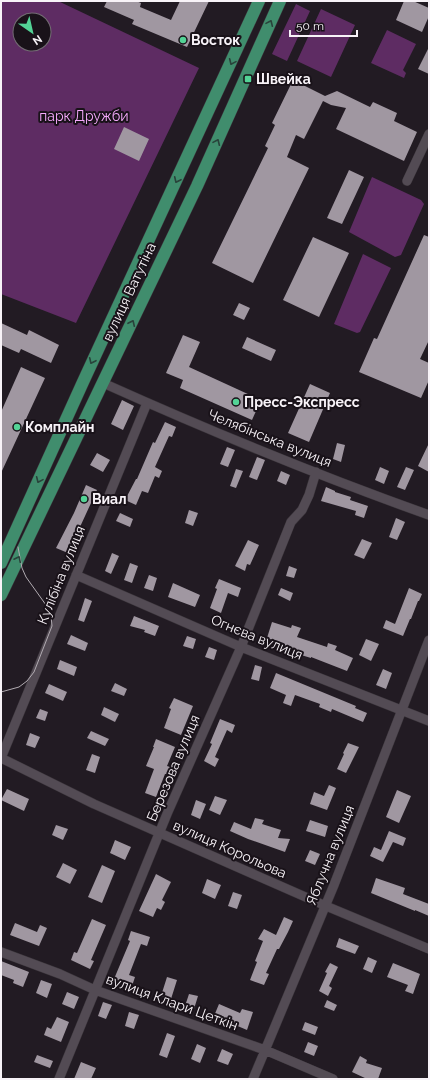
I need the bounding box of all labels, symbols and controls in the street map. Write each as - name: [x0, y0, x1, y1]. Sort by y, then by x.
- north arrow: [12, 12, 52, 52]
- scale bar: [290, 12, 357, 38]
- text: 50 m: [296, 19, 324, 33]
- one-way arrow: [265, 20, 273, 28]
- text: N: [30, 32, 44, 48]
- place label: Восток: [191, 32, 240, 48]
- marker: Восток: [178, 35, 188, 45]
- one-way arrow: [228, 58, 236, 65]
- place label: Швейка: [256, 71, 311, 87]
- marker: Швейка: [243, 74, 253, 84]
- park label: парк Дружби: [39, 108, 129, 124]
- one-way arrow: [212, 138, 220, 146]
- one-way arrow: [174, 176, 182, 183]
- street label: вулиця Ватутіна: [99, 240, 159, 344]
- one-way arrow: [127, 319, 135, 327]
- one-way arrow: [89, 357, 97, 365]
- place label: Пресс-Экспресс: [244, 394, 360, 410]
- marker: Пресс-Экспресс: [231, 397, 241, 407]
- street label: Челябінська вулиця: [206, 406, 334, 470]
- place label: Комплайн: [25, 419, 95, 435]
- marker: Комплайн: [12, 422, 22, 432]
- one-way arrow: [36, 475, 44, 483]
- place label: Виал: [92, 491, 126, 507]
- marker: Виал: [79, 494, 89, 504]
- street label: Кулібіна вулиця: [34, 523, 88, 627]
- one-way arrow: [13, 556, 21, 564]
- street label: Огнєва вулиця: [209, 611, 305, 663]
- street label: Березова вулиця: [143, 712, 203, 824]
- street label: Яблучна вулиця: [303, 803, 357, 907]
- street label: вулиця Корольова: [171, 817, 289, 881]
- street label: вулиця Клари Цеткін: [104, 971, 240, 1033]

